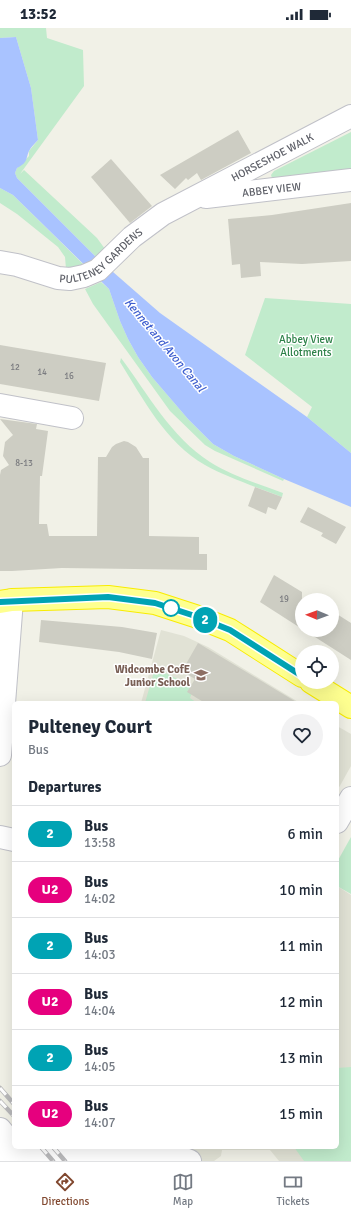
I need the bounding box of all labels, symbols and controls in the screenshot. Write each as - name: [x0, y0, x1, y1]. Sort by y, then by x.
- text: 13:52: [20, 5, 57, 23]
- street label: HORSESHOE WALK: [229, 130, 316, 184]
- street label: ABBEY VIEW: [241, 180, 303, 200]
- street label: PULTENEY GARDENS: [59, 226, 145, 286]
- water label: Kennet and Avon Canal: [121, 295, 209, 396]
- park label: Abbey View Allotments: [279, 333, 333, 359]
- house number: 12: [10, 362, 20, 373]
- house number: 14: [37, 367, 47, 378]
- house number: 16: [64, 371, 74, 382]
- house number: 8-13: [15, 458, 33, 469]
- north arrow: [295, 593, 339, 637]
- map controls: [295, 593, 339, 689]
- house number: 19: [279, 594, 289, 605]
- unlabelled marker: [162, 599, 180, 617]
- line badge: 2: [192, 607, 218, 633]
- text: 2: [201, 611, 209, 628]
- button: locate: [295, 645, 339, 689]
- place label: Widcombe CofE Junior School: [115, 663, 191, 689]
- school or university icon: Widcombe CofE Junior School: [193, 667, 209, 683]
- button: heart: [281, 714, 323, 756]
- text: Pulteney Court: [28, 715, 152, 739]
- text: Bus: [28, 742, 49, 758]
- text: Departures: [28, 778, 101, 796]
- text: Bus: [84, 817, 108, 835]
- text: 2: [46, 825, 54, 842]
- text: 6 min: [287, 825, 323, 843]
- text: 13:58: [84, 835, 116, 851]
- text: Bus: [84, 873, 108, 891]
- text: U2: [42, 881, 59, 898]
- text: 10 min: [279, 881, 323, 899]
- text: 14:02: [84, 891, 116, 907]
- text: Bus: [84, 929, 108, 947]
- text: 2: [46, 937, 54, 954]
- text: 11 min: [279, 937, 323, 955]
- text: 14:03: [84, 947, 116, 963]
- text: Bus: [84, 985, 108, 1003]
- text: U2: [42, 993, 59, 1010]
- text: 12 min: [279, 993, 323, 1011]
- text: 14:04: [84, 1003, 116, 1019]
- text: Bus: [84, 1041, 108, 1059]
- text: 2: [46, 1049, 54, 1066]
- text: 13 min: [279, 1049, 323, 1067]
- text: 14:05: [84, 1059, 116, 1075]
- text: Bus: [84, 1097, 108, 1115]
- text: U2: [42, 1105, 59, 1122]
- text: 15 min: [279, 1105, 323, 1123]
- text: 14:07: [84, 1115, 116, 1131]
- tab: Directions: [41, 1171, 89, 1208]
- tab: Map: [172, 1171, 194, 1208]
- tab: Tickets: [277, 1171, 310, 1208]

